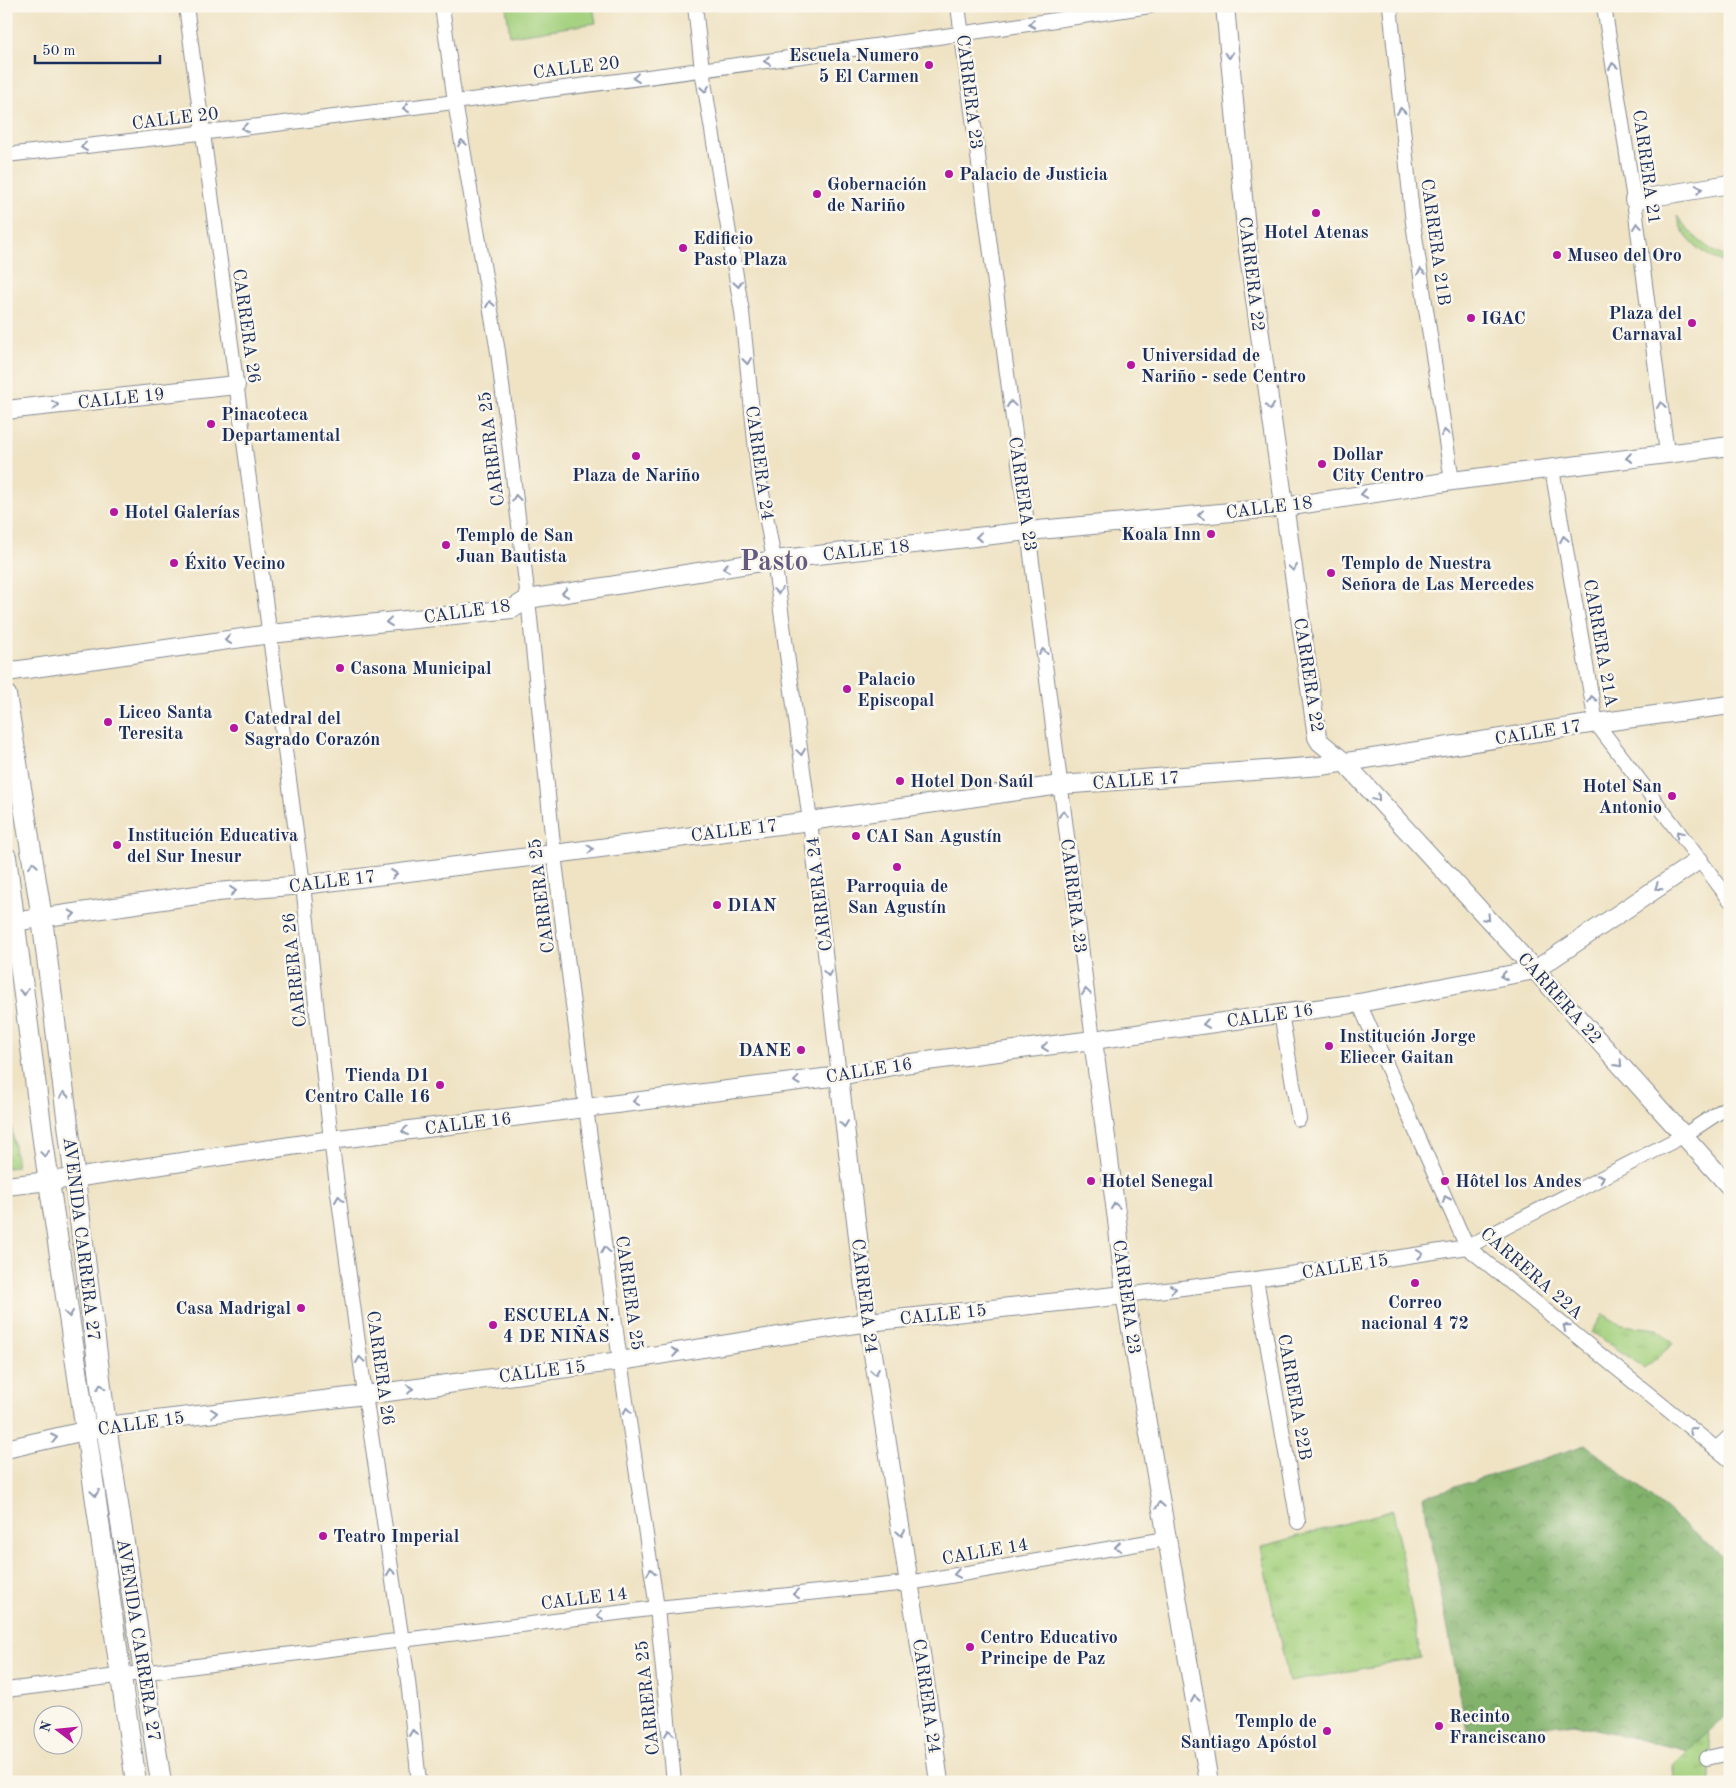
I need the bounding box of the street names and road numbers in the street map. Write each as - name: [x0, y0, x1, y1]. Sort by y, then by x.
- street label: CARRERA 23: [953, 34, 985, 151]
- street label: CALLE 20: [532, 54, 621, 82]
- street label: CALLE 20: [131, 105, 220, 133]
- street label: CARRERA 21: [1629, 109, 1663, 226]
- street label: CARRERA 21B: [1417, 177, 1453, 307]
- street label: CARRERA 22: [1235, 216, 1267, 333]
- street label: CARRERA 26: [229, 268, 263, 385]
- street label: CALLE 19: [77, 385, 165, 413]
- street label: CARRERA 25: [476, 390, 508, 507]
- street label: CARRERA 24: [742, 405, 776, 522]
- street label: CARRERA 23: [1005, 436, 1039, 553]
- street label: CALLE 18: [1225, 494, 1314, 522]
- street label: CALLE 18: [822, 537, 910, 565]
- street label: CARRERA 21A: [1580, 578, 1620, 709]
- street label: CALLE 18: [423, 597, 512, 627]
- street label: CARRERA 22: [1290, 617, 1326, 734]
- street label: CALLE 17: [1494, 717, 1583, 749]
- street label: CALLE 17: [1092, 769, 1180, 793]
- street label: CALLE 17: [690, 817, 779, 845]
- street label: CARRERA 24: [804, 835, 836, 952]
- street label: CARRERA 25: [526, 837, 558, 954]
- street label: CARRERA 23: [1057, 838, 1089, 955]
- street label: CALLE 17: [288, 868, 377, 896]
- street label: CARRERA 26: [280, 911, 310, 1028]
- street label: CARRERA 22: [1514, 950, 1605, 1048]
- street label: CALLE 16: [1226, 1001, 1315, 1031]
- street label: CALLE 16: [825, 1055, 914, 1087]
- street label: CALLE 16: [424, 1110, 513, 1138]
- street label: AVENIDA CARRERA 27: [60, 1136, 102, 1342]
- street label: CARRERA 22A: [1477, 1225, 1586, 1323]
- street label: CARRERA 25: [612, 1235, 646, 1352]
- street label: CARRERA 24: [848, 1238, 880, 1355]
- street label: CARRERA 23: [1109, 1239, 1143, 1356]
- street label: CALLE 15: [1301, 1251, 1390, 1283]
- street label: CALLE 15: [899, 1301, 987, 1329]
- street label: CARRERA 26: [363, 1310, 397, 1427]
- street label: CARRERA 22B: [1274, 1333, 1314, 1462]
- street label: CALLE 15: [498, 1358, 587, 1386]
- street label: CALLE 15: [97, 1409, 186, 1439]
- street label: CALLE 14: [941, 1536, 1030, 1568]
- street label: AVENIDA CARRERA 27: [113, 1537, 163, 1743]
- street label: CALLE 14: [540, 1585, 629, 1613]
- street label: CARRERA 24: [909, 1638, 943, 1755]
- street label: CARRERA 25: [633, 1639, 663, 1756]

